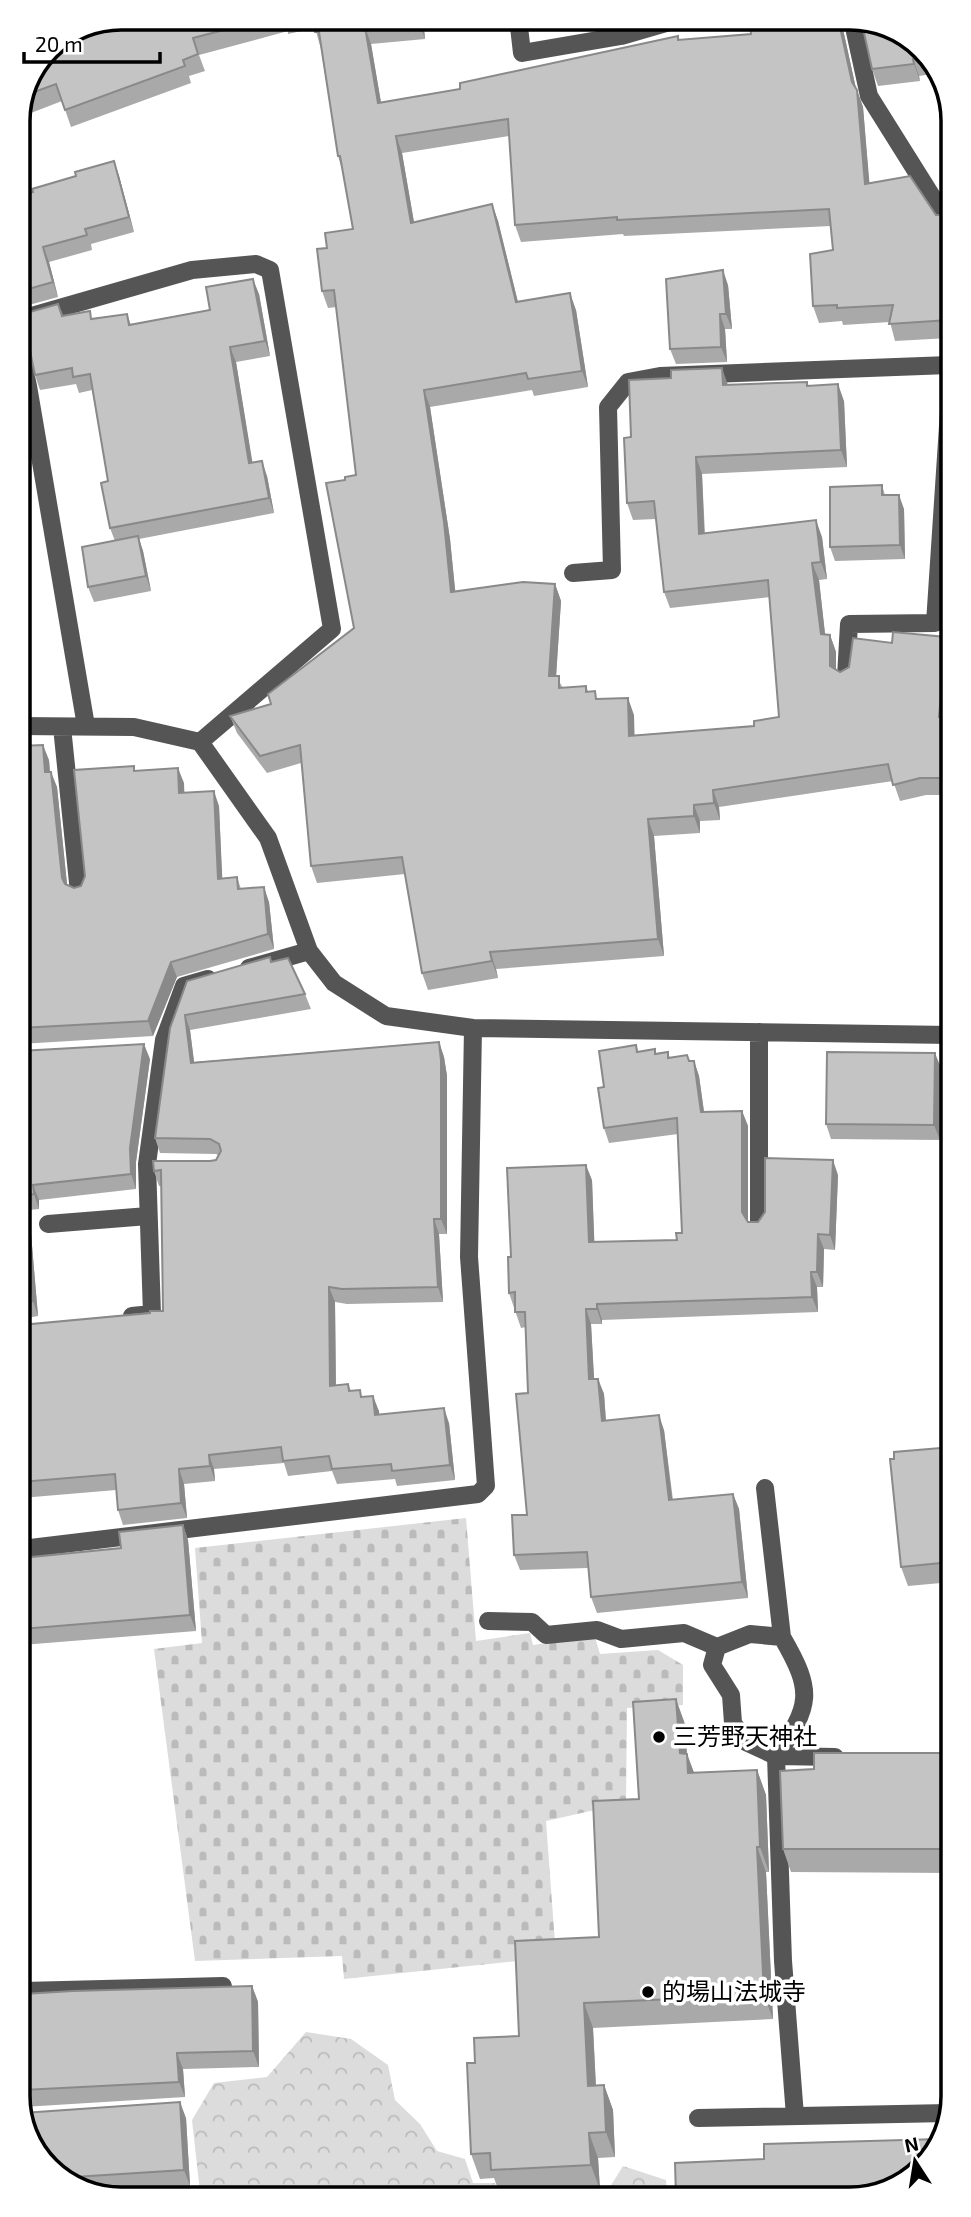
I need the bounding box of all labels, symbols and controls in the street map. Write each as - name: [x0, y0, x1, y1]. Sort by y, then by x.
- scale bar: [24, 21, 161, 65]
- text: 20 m: [35, 31, 83, 56]
- place label: 三芳野天神社: [673, 1721, 817, 1750]
- marker: 三芳野天神社: [651, 1729, 667, 1745]
- place label: 的場山法城寺: [662, 1976, 806, 2005]
- marker: 的場山法城寺: [640, 1984, 656, 2000]
- north arrow: [880, 2126, 950, 2196]
- text: N: [902, 2131, 920, 2157]

